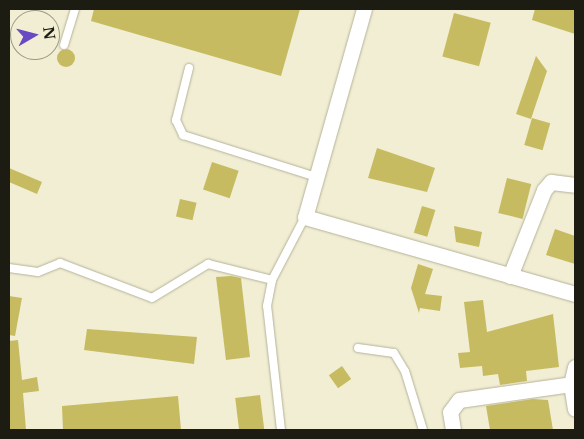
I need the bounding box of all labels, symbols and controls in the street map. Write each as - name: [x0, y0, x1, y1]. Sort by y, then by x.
- north arrow: [10, 10, 60, 60]
- text: N: [39, 25, 59, 41]

